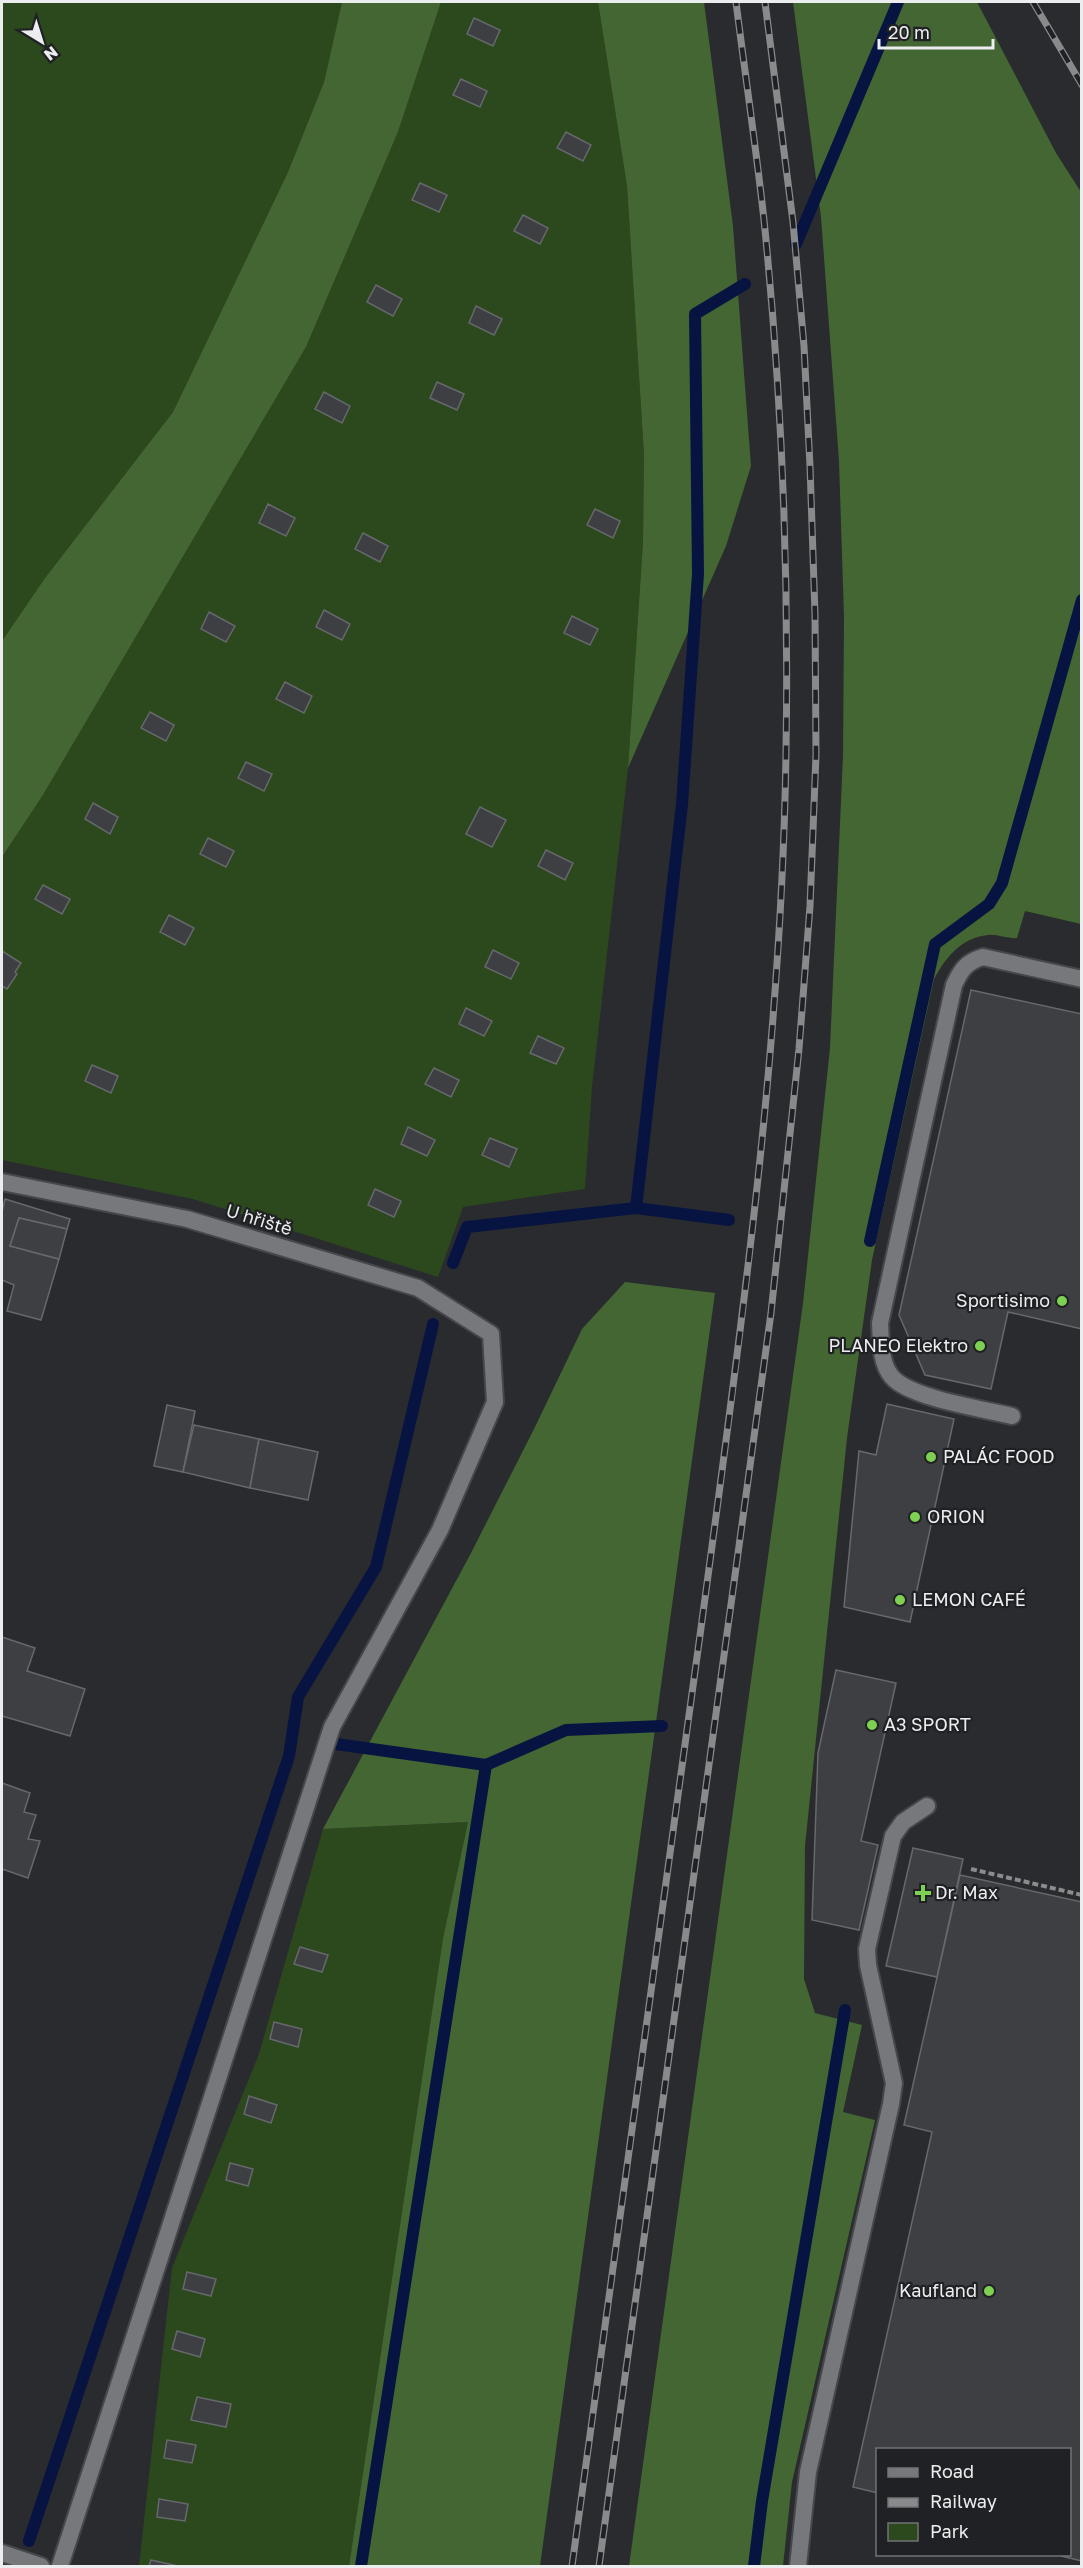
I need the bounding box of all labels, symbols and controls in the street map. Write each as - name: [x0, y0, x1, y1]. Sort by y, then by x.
- north arrow: [12, 12, 72, 72]
- scale bar: [879, 12, 993, 50]
- text: 20 m: [888, 21, 930, 43]
- text: N: [40, 42, 62, 65]
- street label: U hřiště: [224, 1199, 295, 1239]
- place label: Sportisimo: [956, 1289, 1050, 1311]
- marker: Sportisimo: [1055, 1294, 1069, 1308]
- place label: PLANEO Elektro: [829, 1334, 968, 1356]
- marker: PLANEO Elektro: [973, 1339, 987, 1353]
- place label: PALÁC FOOD: [943, 1445, 1055, 1467]
- marker: PALÁC FOOD: [924, 1450, 938, 1464]
- place label: ORION: [927, 1505, 985, 1527]
- marker: ORION: [908, 1510, 922, 1524]
- place label: LEMON CAFÉ: [912, 1588, 1026, 1610]
- marker: LEMON CAFÉ: [893, 1593, 907, 1607]
- place label: A3 SPORT: [884, 1713, 971, 1735]
- marker: A3 SPORT: [865, 1718, 879, 1732]
- place label: Dr. Max: [935, 1881, 998, 1903]
- marker: Dr. Max: [916, 1886, 930, 1900]
- place label: Kaufland: [899, 2279, 977, 2301]
- marker: Kaufland: [982, 2284, 996, 2298]
- legend: [876, 2448, 1071, 2556]
- text: Road: [930, 2460, 974, 2482]
- text: Railway: [930, 2490, 997, 2512]
- text: Park: [930, 2520, 969, 2542]

